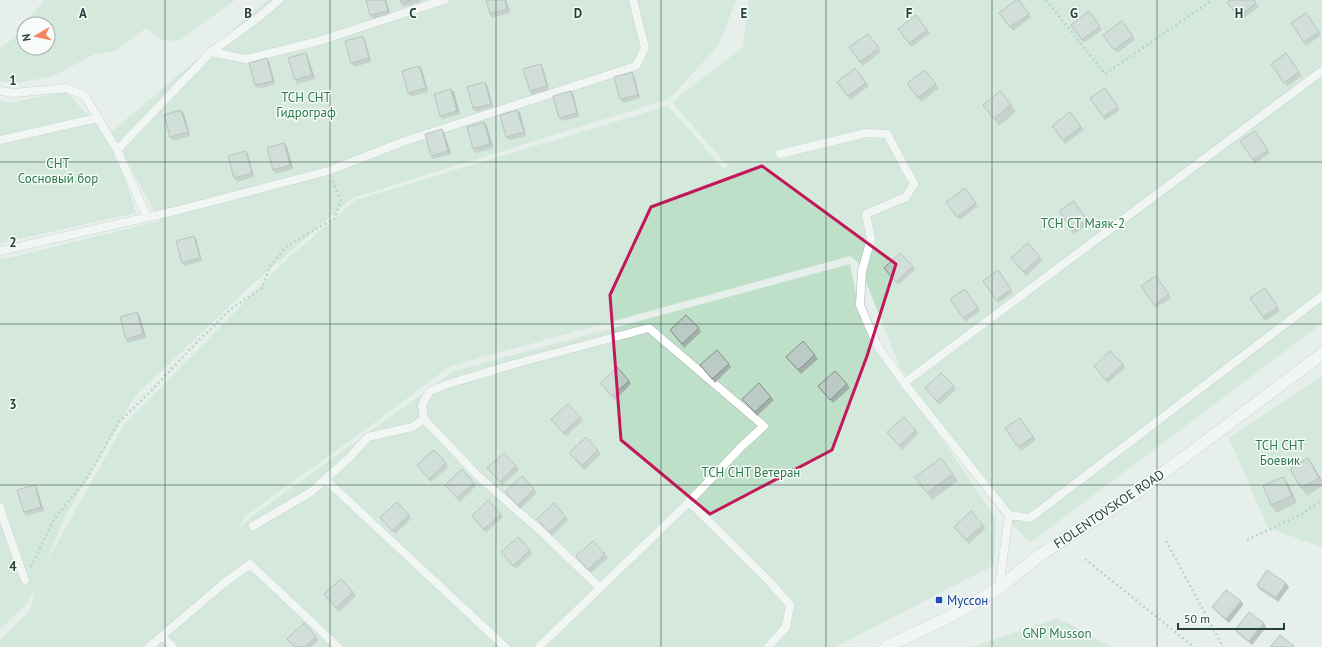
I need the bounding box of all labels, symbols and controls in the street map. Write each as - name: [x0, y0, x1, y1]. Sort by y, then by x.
- text: A: [79, 5, 87, 22]
- text: B: [244, 5, 252, 22]
- text: C: [409, 5, 417, 22]
- text: D: [574, 5, 582, 22]
- text: E: [741, 5, 748, 22]
- text: F: [906, 5, 913, 22]
- text: G: [1070, 5, 1078, 22]
- text: H: [1235, 5, 1243, 22]
- north arrow: [16, 16, 56, 56]
- text: N: [19, 33, 34, 42]
- text: 1: [9, 72, 17, 89]
- park label: ТСН СНТ Гидрограф: [276, 89, 336, 121]
- park label: СНТ Сосновый бор: [18, 155, 98, 187]
- park label: ТСН СТ Маяк-2: [1041, 215, 1125, 232]
- text: 2: [9, 234, 17, 251]
- text: 3: [9, 396, 17, 413]
- park label: ТСН СНТ Боевик: [1255, 437, 1305, 469]
- park label: ТСН СНТ Ветеран: [702, 464, 800, 481]
- street label: FIOLENTOVSKOE ROAD: [1050, 466, 1168, 552]
- text: 4: [9, 558, 17, 575]
- place label: Муссон: [947, 592, 988, 609]
- marker: Муссон: [934, 595, 944, 605]
- scale bar: [1178, 605, 1284, 631]
- text: 50 m: [1184, 611, 1210, 626]
- park label: GNP Musson: [1022, 625, 1092, 642]

